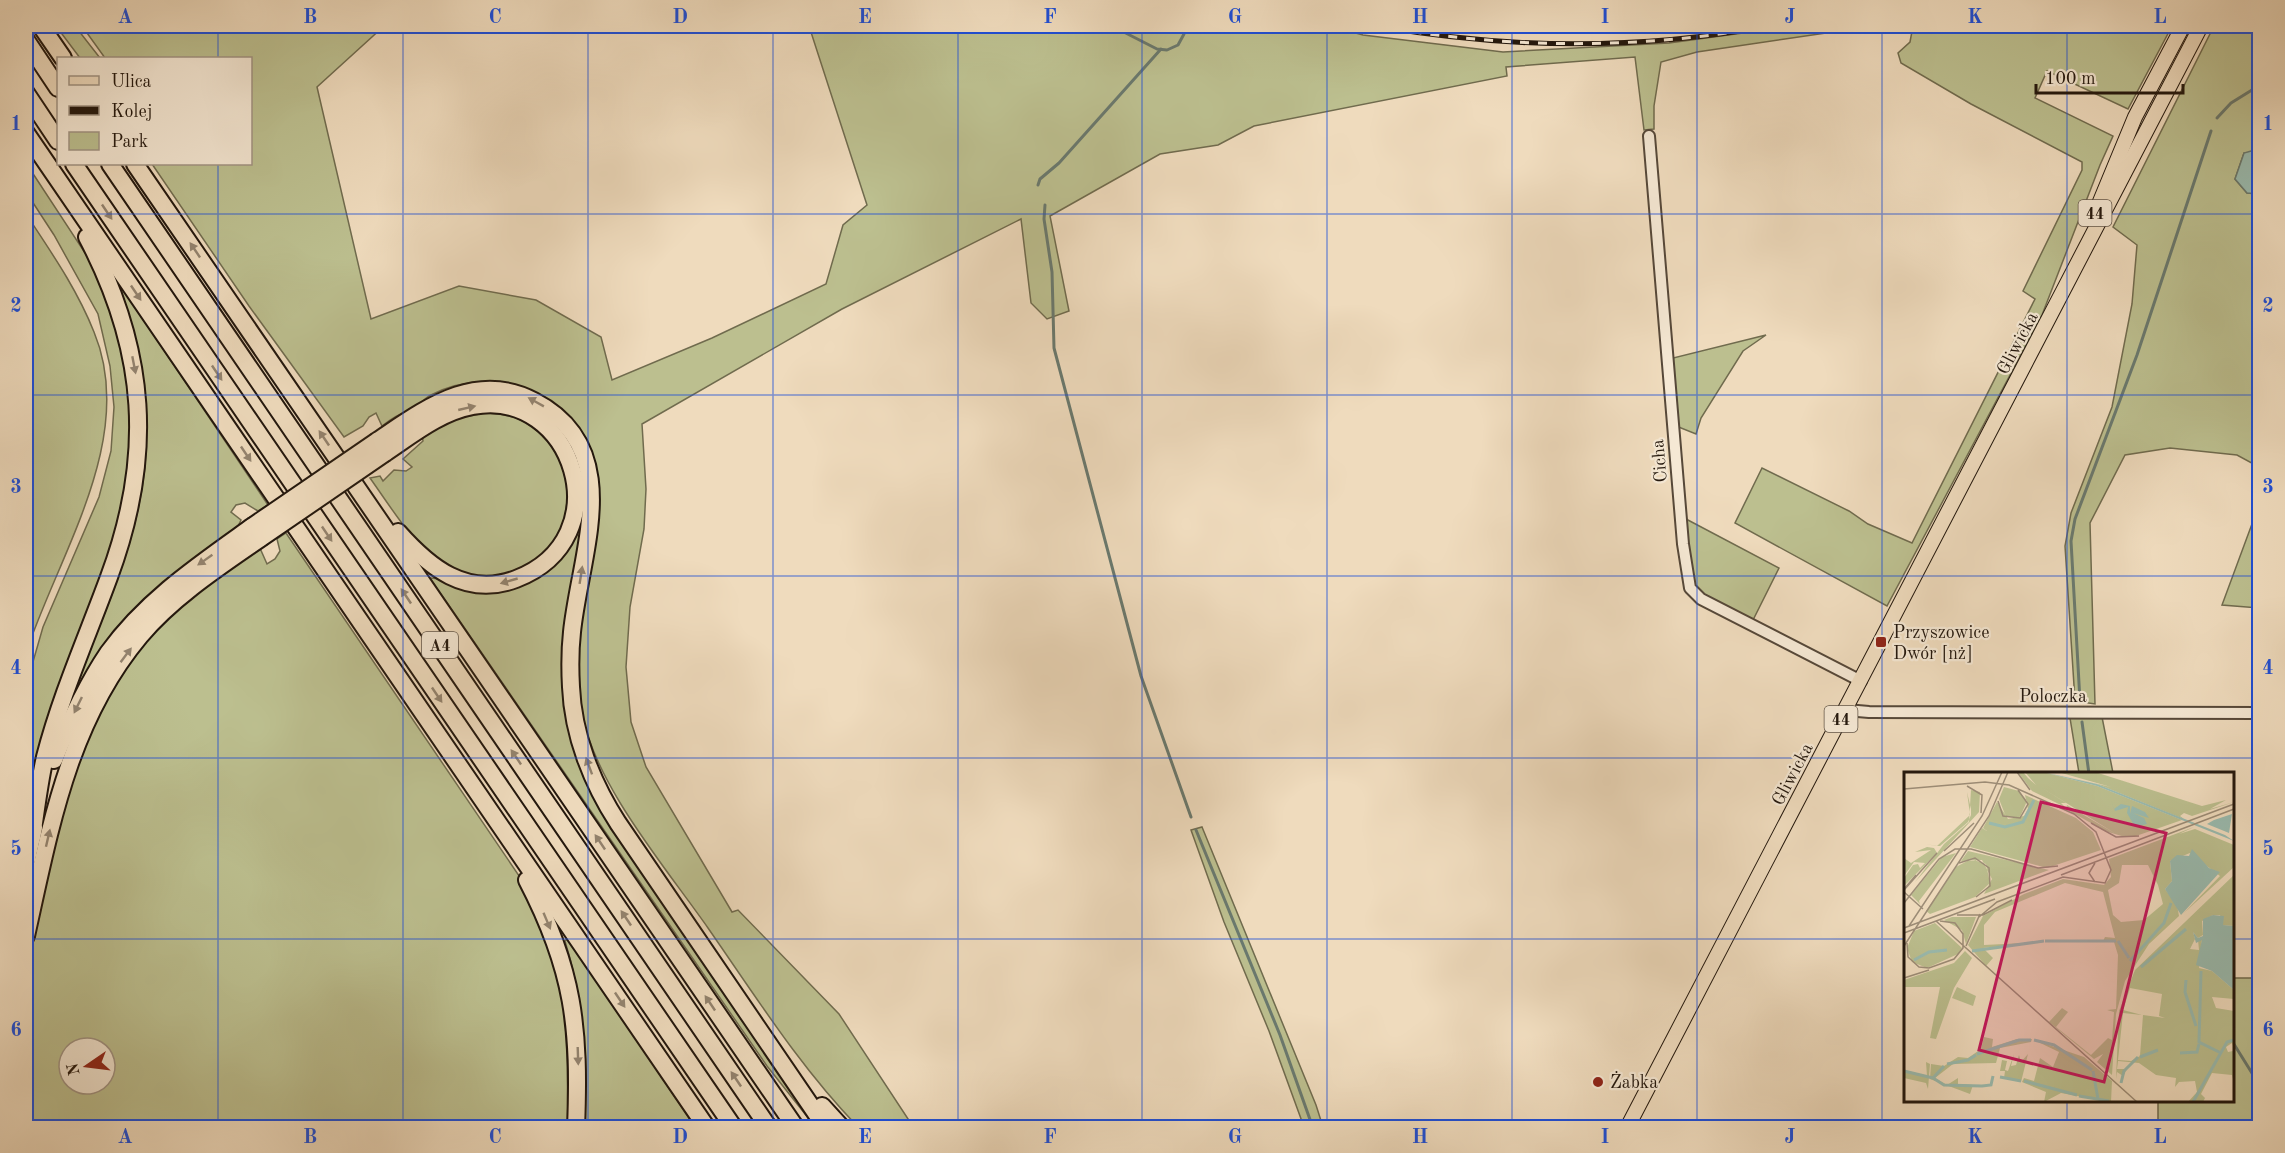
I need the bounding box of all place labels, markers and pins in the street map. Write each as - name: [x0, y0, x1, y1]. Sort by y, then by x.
- place label: Przyszowice Dwór [nż]: [1893, 624, 1989, 663]
- marker: Przyszowice Dwór [nż]: [1874, 635, 1888, 649]
- place label: Żabka: [1610, 1071, 1658, 1092]
- marker: Żabka: [1591, 1075, 1605, 1089]

